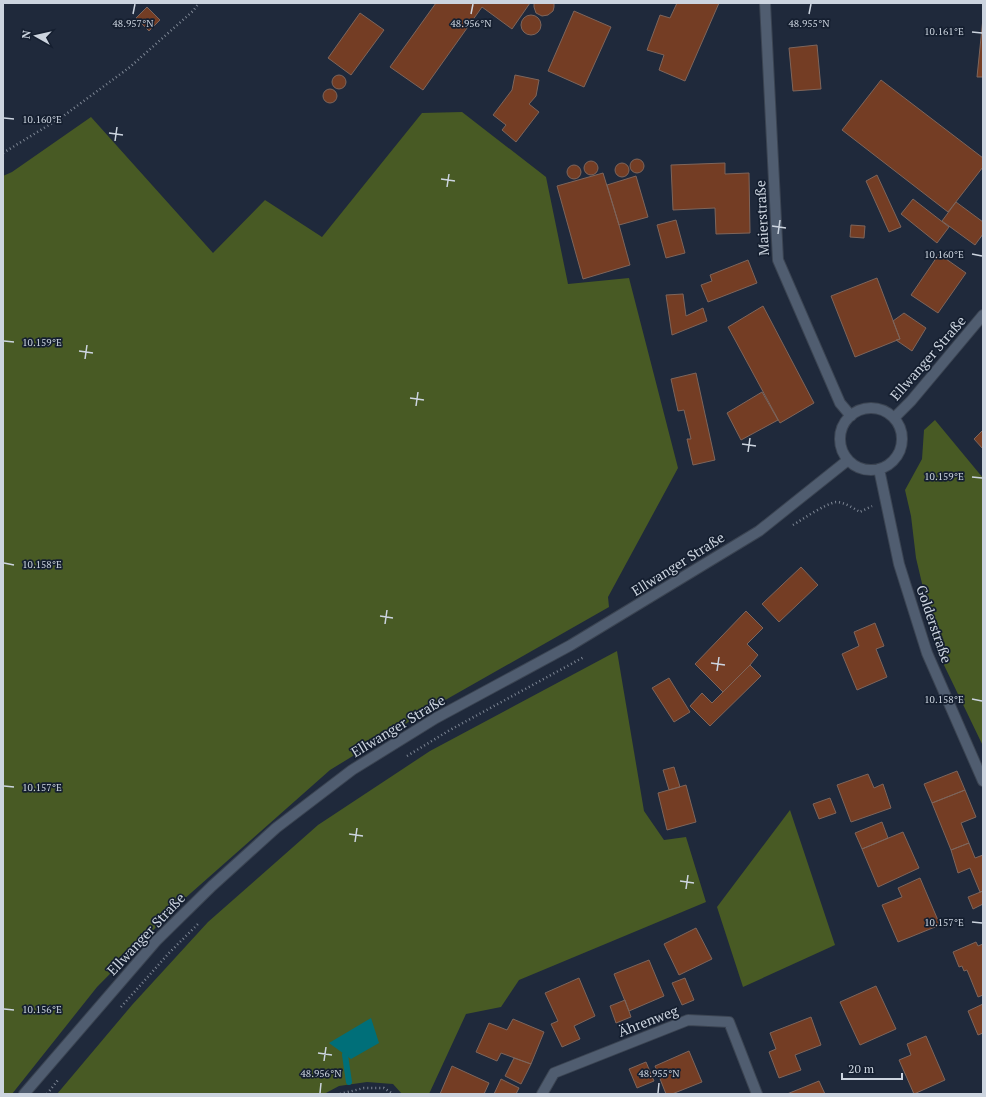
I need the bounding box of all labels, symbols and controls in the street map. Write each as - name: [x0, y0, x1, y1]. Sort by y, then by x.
- north arrow: [16, 16, 56, 56]
- text: 48.957°N: [113, 17, 154, 30]
- text: 48.956°N: [451, 17, 492, 30]
- text: 48.955°N: [789, 17, 830, 30]
- text: 10.161°E: [924, 25, 964, 38]
- text: N: [19, 29, 34, 40]
- text: 10.160°E: [22, 113, 62, 126]
- street label: Maierstraße: [750, 180, 773, 256]
- text: 10.160°E: [924, 248, 964, 261]
- street label: Ellwanger Straße: [886, 311, 970, 404]
- text: 10.159°E: [22, 336, 62, 349]
- text: 10.159°E: [924, 470, 964, 483]
- street label: Ellwanger Straße: [628, 527, 728, 600]
- text: 10.158°E: [22, 558, 62, 571]
- street label: Golderstraße: [912, 582, 957, 665]
- street label: Ellwanger Straße: [347, 690, 448, 761]
- text: 10.158°E: [924, 693, 964, 706]
- text: 10.157°E: [22, 781, 62, 794]
- street label: Ellwanger Straße: [102, 888, 189, 979]
- text: 10.157°E: [924, 916, 964, 929]
- street label: Ährenweg: [615, 1000, 681, 1041]
- text: 10.156°E: [22, 1003, 62, 1016]
- scale bar: [842, 1055, 902, 1081]
- text: 20 m: [848, 1061, 875, 1076]
- text: 48.956°N: [301, 1067, 342, 1080]
- text: 48.955°N: [639, 1067, 680, 1080]

